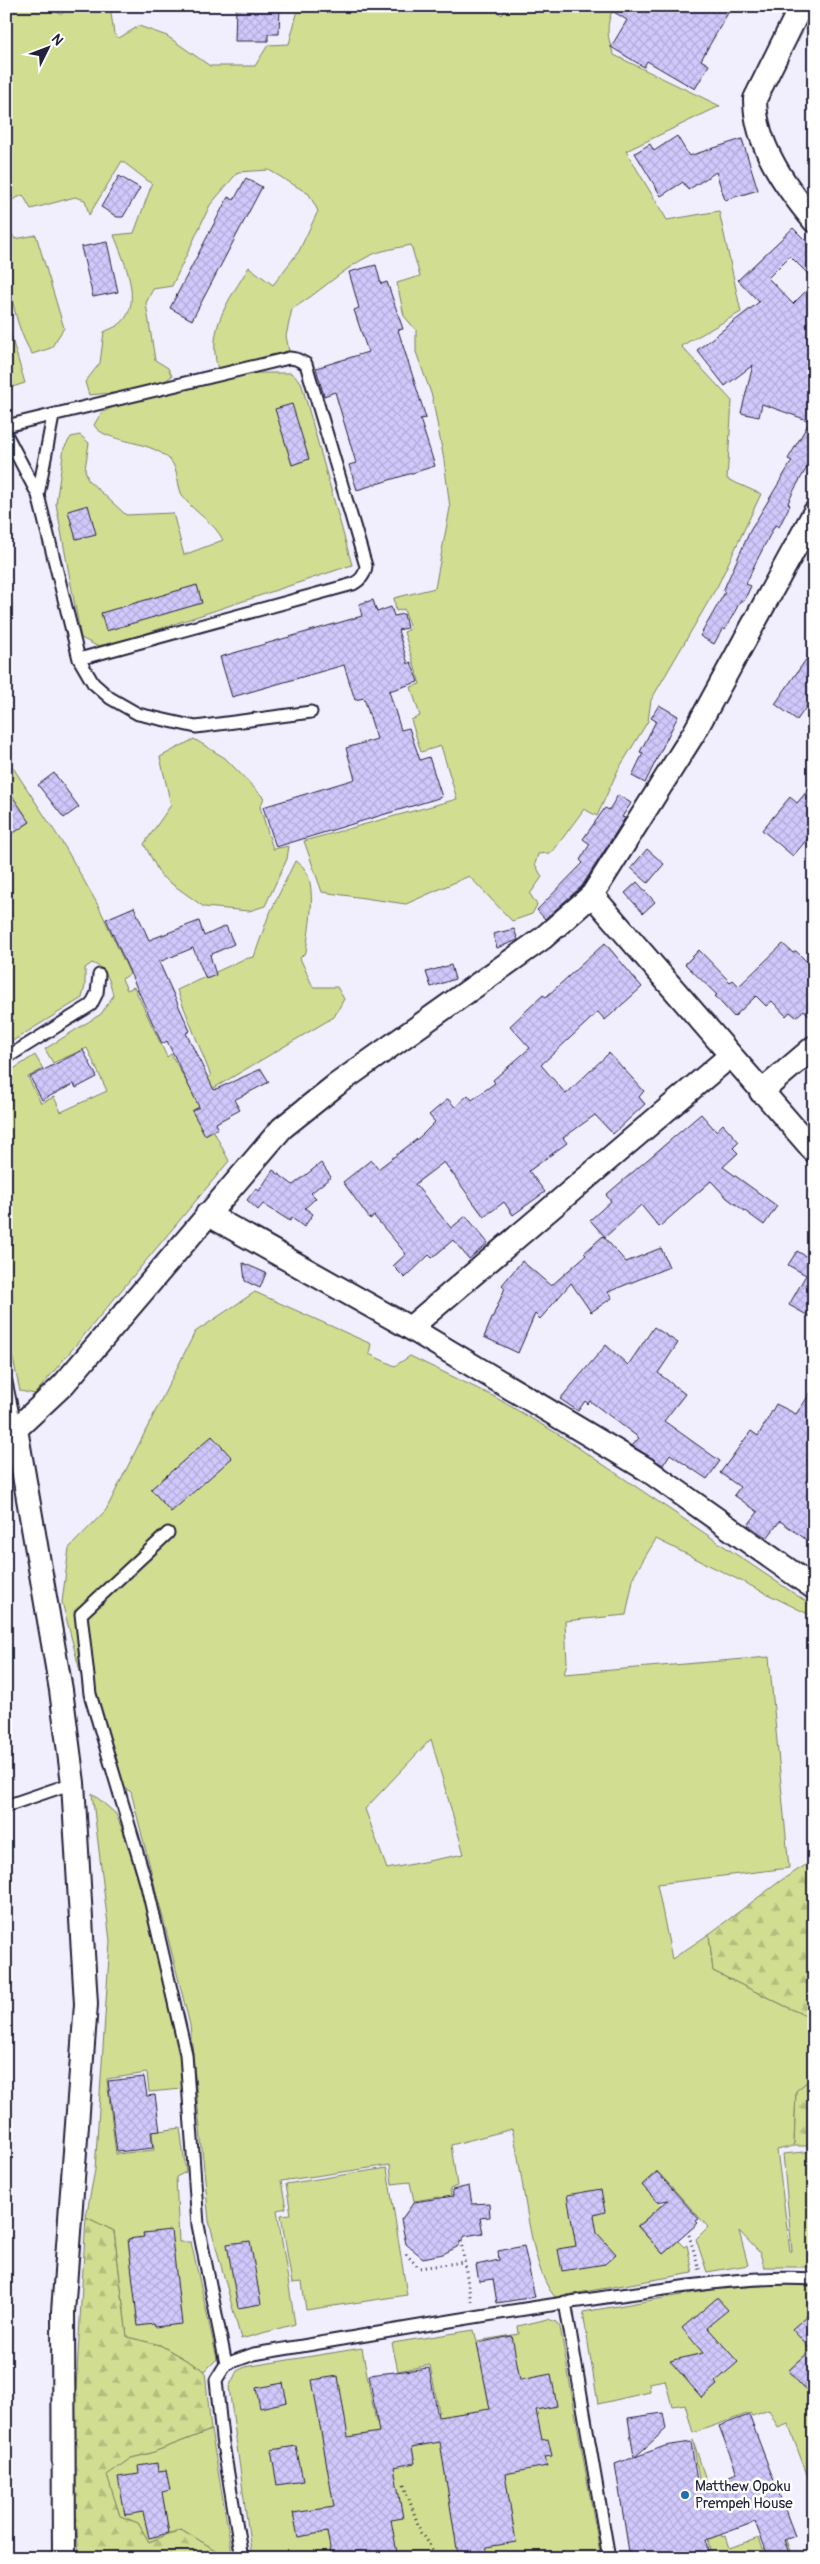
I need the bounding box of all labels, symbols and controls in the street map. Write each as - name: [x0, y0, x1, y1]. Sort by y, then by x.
- north arrow: [22, 22, 72, 72]
- text: N: [48, 30, 67, 49]
- place label: Matthew Opoku Prempeh House: [695, 2477, 793, 2513]
- marker: Matthew Opoku Prempeh House: [679, 2489, 691, 2501]

